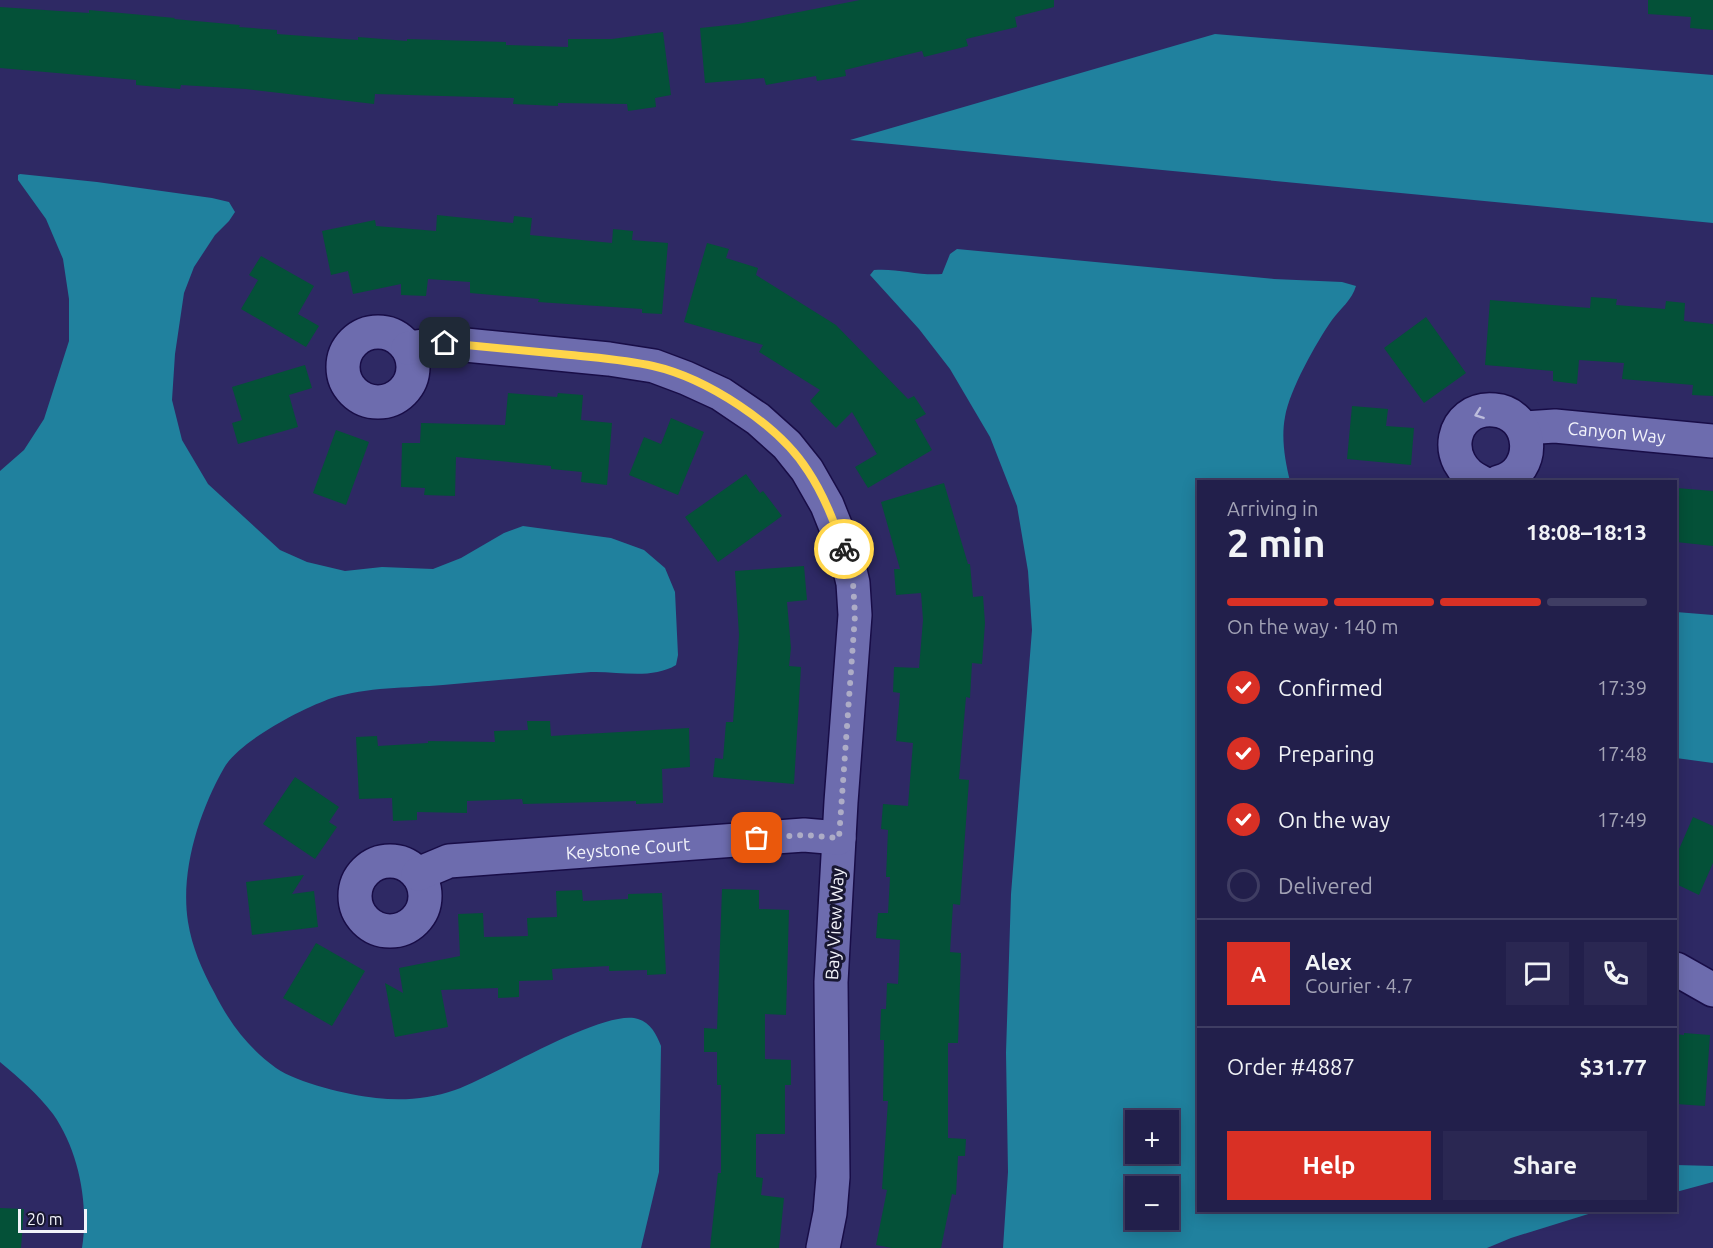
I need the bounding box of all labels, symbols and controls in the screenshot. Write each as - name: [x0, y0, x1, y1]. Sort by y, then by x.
- pin: [419, 317, 470, 368]
- icon: home: [428, 326, 461, 359]
- one-way arrow: [1474, 406, 1484, 419]
- street label: Canyon Way: [1567, 417, 1667, 446]
- text: Arriving in: [1227, 497, 1318, 520]
- courier: [814, 519, 874, 579]
- text: 18:08–18:13: [1526, 519, 1647, 544]
- text: 2 min: [1227, 521, 1326, 564]
- icon: bike: [828, 533, 861, 566]
- text: On the way · 140 m: [1227, 615, 1399, 638]
- icon: check: [1227, 671, 1260, 704]
- text: Confirmed: [1278, 675, 1383, 700]
- text: 17:39: [1597, 676, 1647, 699]
- icon: check: [1227, 737, 1260, 770]
- text: Preparing: [1278, 741, 1375, 766]
- text: 17:48: [1597, 742, 1647, 765]
- icon: check: [1227, 803, 1260, 836]
- text: On the way: [1278, 807, 1390, 832]
- text: 17:49: [1597, 808, 1647, 831]
- pin: [731, 812, 782, 863]
- icon: bag: [740, 821, 773, 854]
- street label: Keystone Court: [565, 833, 691, 862]
- street label: Bay View Way: [821, 867, 847, 980]
- text: Delivered: [1278, 873, 1373, 898]
- button: chat: [1506, 942, 1569, 1005]
- button: phone: [1584, 942, 1647, 1005]
- text: Alex: [1305, 949, 1352, 974]
- text: A: [1251, 961, 1266, 986]
- text: Courier · 4.7: [1305, 974, 1413, 997]
- text: Order #4887: [1227, 1054, 1355, 1079]
- text: $31.77: [1580, 1054, 1647, 1079]
- map controls: [1125, 1110, 1179, 1230]
- button: +: [1125, 1110, 1179, 1164]
- button: Help: [1227, 1131, 1431, 1200]
- button: Share: [1443, 1131, 1647, 1200]
- button: −: [1125, 1176, 1179, 1230]
- scale bar: [18, 1206, 87, 1234]
- text: 20 m: [27, 1210, 63, 1228]

